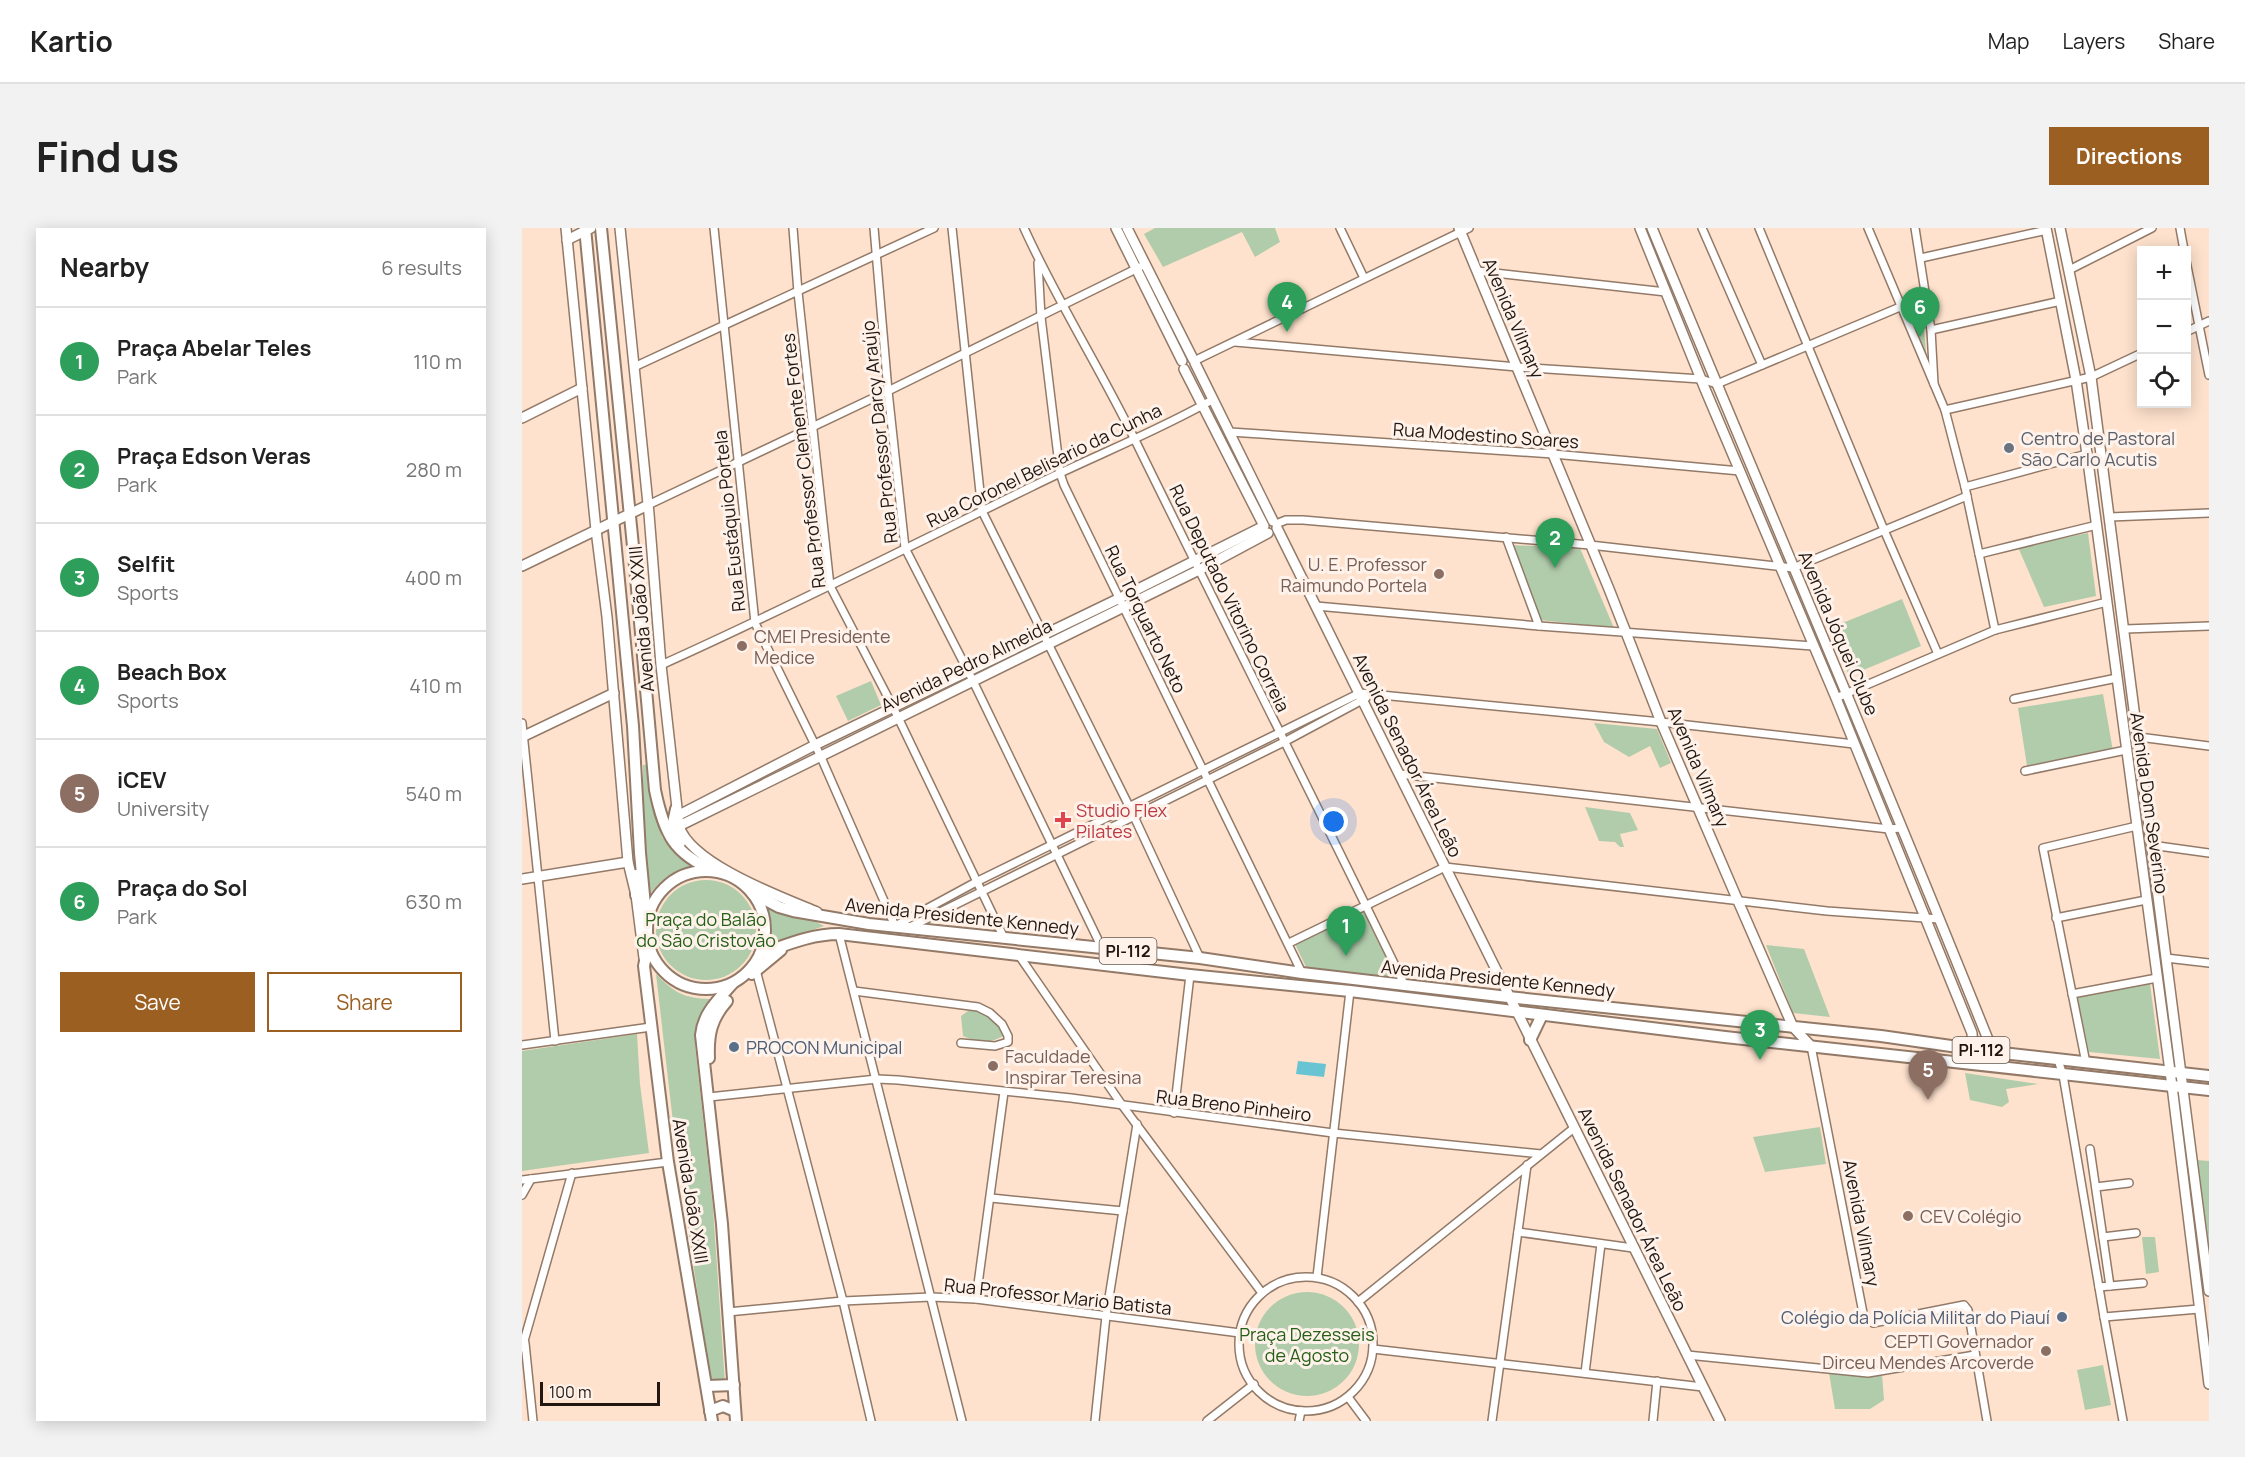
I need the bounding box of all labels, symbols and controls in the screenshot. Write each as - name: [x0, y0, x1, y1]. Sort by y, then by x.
- text: Kartio: [30, 22, 113, 60]
- text: Map: [1988, 27, 2029, 55]
- text: Layers: [2062, 27, 2125, 55]
- text: Share: [2158, 27, 2215, 55]
- text: Find us: [36, 127, 179, 185]
- button: Directions: [2049, 127, 2209, 185]
- map controls: [2137, 246, 2191, 408]
- button: +: [2137, 246, 2191, 300]
- text: Nearby: [60, 249, 149, 285]
- text: 6 results: [381, 254, 462, 281]
- street label: Avenida Vilmary: [1478, 254, 1550, 382]
- pin: 4: [1268, 282, 1306, 332]
- pin: 6: [1900, 288, 1940, 337]
- button: −: [2137, 300, 2191, 354]
- street label: Rua Professor Darcy Araújo: [855, 319, 903, 545]
- street label: Rua Professor Clemente Fortes: [775, 332, 831, 590]
- text: Praça Abelar Teles: [117, 333, 312, 363]
- text: 1: [75, 348, 84, 375]
- text: 110 m: [413, 348, 462, 375]
- button: locate: [2137, 354, 2191, 408]
- text: Park: [117, 363, 157, 390]
- street label: Rua Coronel Belisario da Cunha: [923, 398, 1165, 532]
- street label: Rua Modestino Soares: [1392, 417, 1580, 453]
- place label: Centro de Pastoral São Carlo Acutis: [2021, 426, 2175, 471]
- street label: Rua Eustáquio Portela: [708, 429, 750, 613]
- text: Praça Edson Veras: [117, 441, 311, 471]
- marker: Centro de Pastoral São Carlo Acutis: [2002, 441, 2016, 455]
- text: 2: [74, 456, 85, 483]
- text: 280 m: [406, 456, 462, 483]
- text: Park: [117, 471, 157, 498]
- street label: Rua Deputado Vitorino Correia: [1164, 480, 1296, 716]
- pin: 2: [1536, 518, 1574, 568]
- street label: Rua Torquarto Neto: [1100, 541, 1192, 697]
- street label: Avenida João XXIII: [623, 545, 659, 693]
- street label: Avenida Jóquei Clube: [1793, 547, 1885, 719]
- text: Selfit: [117, 549, 175, 579]
- place label: U. E. Professor Raimundo Portela: [1280, 552, 1427, 597]
- text: 3: [74, 564, 85, 591]
- text: 400 m: [405, 564, 462, 591]
- marker: U. E. Professor Raimundo Portela: [1432, 567, 1446, 581]
- text: Sports: [117, 579, 179, 606]
- street label: Avenida Pedro Almeida: [876, 613, 1056, 717]
- place label: CMEI Presidente Medice: [754, 624, 890, 669]
- marker: CMEI Presidente Medice: [735, 639, 749, 653]
- street label: Avenida Senador Área Leão: [1348, 649, 1468, 861]
- text: Beach Box: [117, 657, 227, 687]
- text: 4: [73, 672, 86, 699]
- text: 410 m: [409, 672, 462, 699]
- text: Sports: [117, 687, 179, 714]
- street label: Avenida Vilmary: [1663, 703, 1735, 831]
- street label: Avenida Dom Severino: [2125, 711, 2175, 895]
- text: iCEV: [117, 765, 166, 795]
- text: 5: [74, 780, 85, 807]
- text: 540 m: [406, 780, 462, 807]
- text: University: [117, 795, 209, 822]
- place label: Studio Flex Pilates: [1076, 798, 1168, 843]
- your location: [1319, 807, 1348, 836]
- marker: Studio Flex Pilates: [1054, 811, 1072, 829]
- text: Praça do Sol: [117, 873, 248, 903]
- text: 6: [73, 888, 86, 915]
- text: 630 m: [405, 888, 462, 915]
- street label: Avenida Presidente Kennedy: [844, 892, 1081, 940]
- text: Park: [117, 903, 157, 930]
- pin: 1: [1326, 906, 1366, 956]
- park label: Praça do Balão do São Cristovão: [636, 907, 776, 952]
- road number: PI-112: [1100, 938, 1156, 964]
- street label: Avenida Presidente Kennedy: [1380, 954, 1617, 1002]
- button: Save: [60, 972, 255, 1032]
- button: Share: [267, 972, 462, 1032]
- pin: 3: [1740, 1010, 1780, 1060]
- place label: PROCON Municipal: [746, 1035, 903, 1059]
- road number: PI-112: [1952, 1037, 2010, 1063]
- marker: PROCON Municipal: [727, 1040, 741, 1054]
- place label: Faculdade Inspirar Teresina: [1005, 1044, 1141, 1089]
- pin: 5: [1908, 1050, 1948, 1100]
- marker: Faculdade Inspirar Teresina: [986, 1059, 1000, 1073]
- street label: Rua Breno Pinheiro: [1155, 1084, 1313, 1126]
- street label: Avenida Senador Área Leão: [1573, 1103, 1693, 1315]
- street label: Avenida João XXIII: [668, 1117, 714, 1265]
- street label: Avenida Vilmary: [1838, 1157, 1886, 1289]
- place label: CEV Colégio: [1920, 1204, 2021, 1228]
- marker: CEV Colégio: [1901, 1209, 1915, 1223]
- street label: Rua Professor Mario Batista: [943, 1272, 1173, 1320]
- place label: Colégio da Polícia Militar do Piauí: [1781, 1305, 2050, 1329]
- marker: Colégio da Polícia Militar do Piauí: [2055, 1310, 2069, 1324]
- park label: Praça Dezesseis de Agosto: [1239, 1322, 1375, 1367]
- place label: CEPTI Governador Dirceu Mendes Arcoverde: [1822, 1329, 2034, 1374]
- marker: CEPTI Governador Dirceu Mendes Arcoverde: [2039, 1344, 2053, 1358]
- scale bar: [540, 1379, 660, 1406]
- text: 100 m: [549, 1381, 592, 1403]

